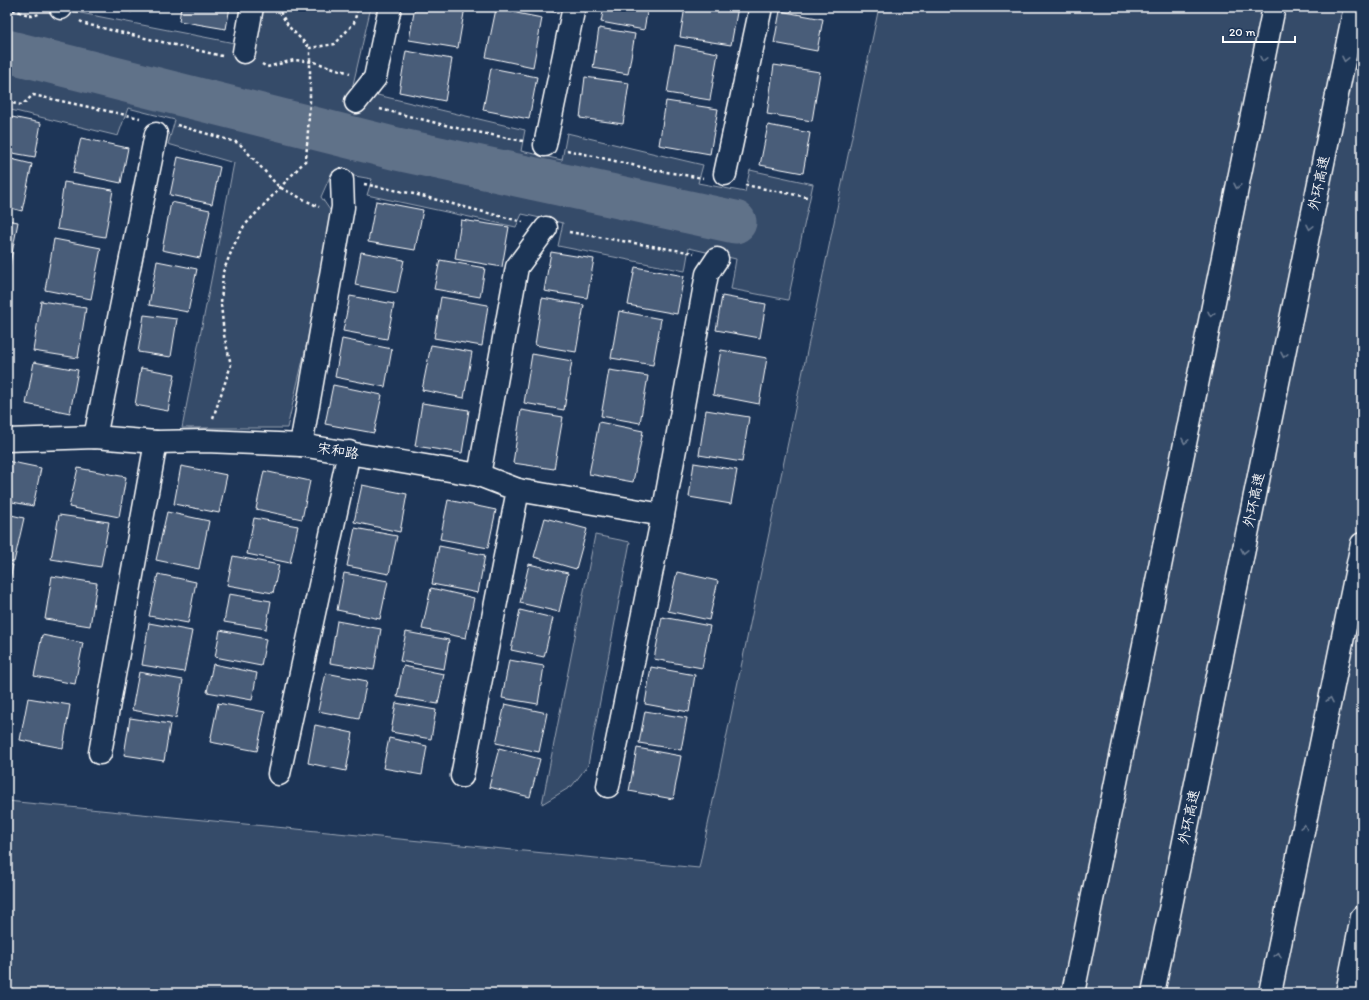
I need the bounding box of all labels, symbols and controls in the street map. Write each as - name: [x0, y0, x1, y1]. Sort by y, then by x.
- scale bar: [1223, 18, 1295, 44]
- text: 20 m: [1229, 25, 1256, 39]
- one-way arrow: [1259, 56, 1268, 62]
- one-way arrow: [1341, 56, 1349, 62]
- street label: 外环高速: [1305, 154, 1333, 212]
- one-way arrow: [1233, 183, 1242, 189]
- one-way arrow: [1306, 224, 1315, 231]
- one-way arrow: [1208, 311, 1216, 317]
- one-way arrow: [1280, 352, 1289, 358]
- one-way arrow: [1182, 438, 1190, 444]
- street label: 宋和路: [316, 439, 360, 463]
- street label: 外环高速: [1240, 471, 1268, 529]
- one-way arrow: [1240, 548, 1248, 554]
- one-way arrow: [1325, 697, 1334, 703]
- street label: 外环高速: [1175, 788, 1203, 846]
- one-way arrow: [1299, 824, 1308, 831]
- one-way arrow: [1273, 952, 1281, 958]

